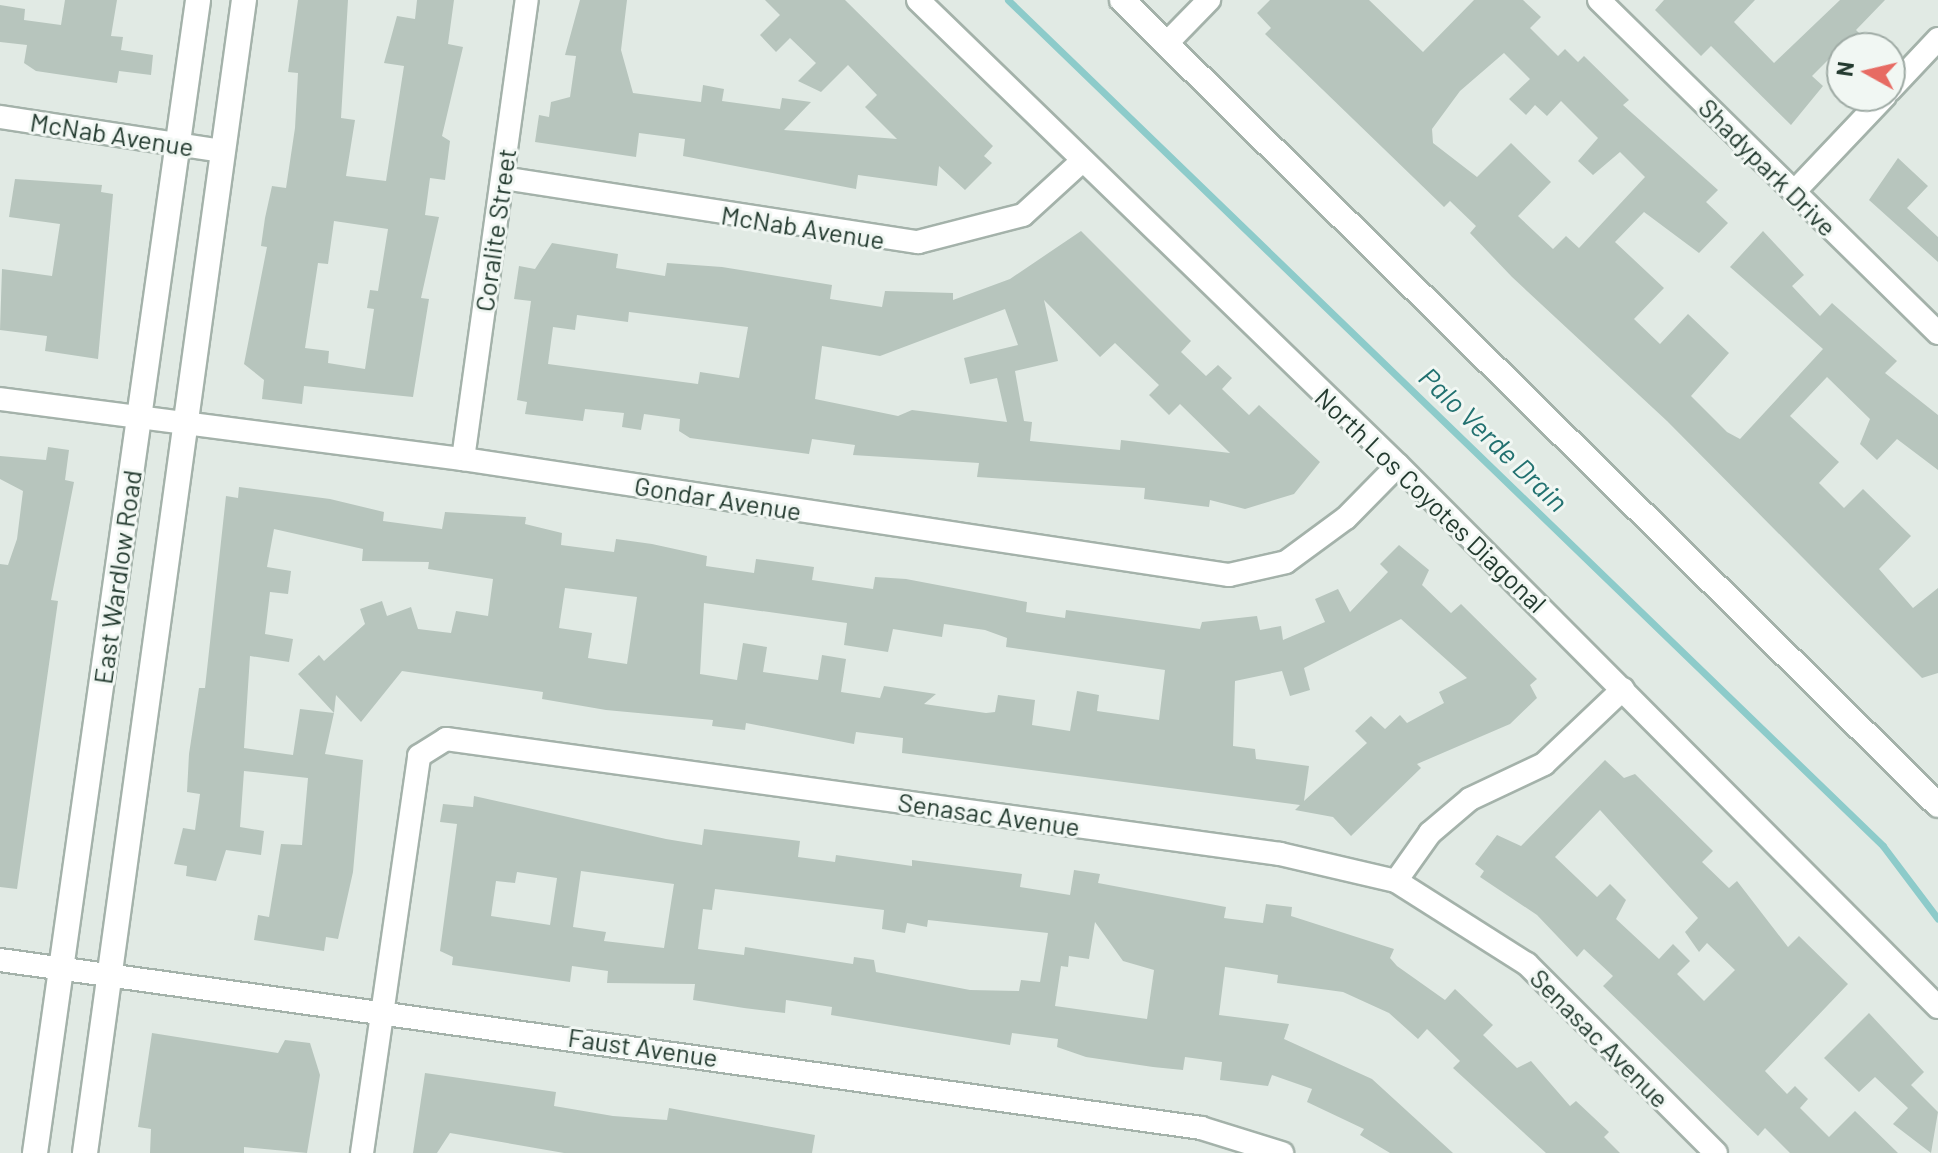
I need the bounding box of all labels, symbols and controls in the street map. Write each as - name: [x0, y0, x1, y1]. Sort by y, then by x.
- north arrow: [1826, 32, 1906, 112]
- text: N: [1830, 60, 1858, 78]
- street label: Shadypark Drive: [1693, 92, 1843, 242]
- street label: McNab Avenue: [28, 106, 196, 162]
- street label: Coralite Street: [468, 146, 522, 314]
- street label: McNab Avenue: [719, 199, 887, 255]
- water label: Palo Verde Drain: [1413, 360, 1575, 518]
- street label: North Los Coyotes Diagonal: [1309, 381, 1553, 619]
- street label: East Wardlow Road: [87, 468, 147, 686]
- street label: Gondar Avenue: [632, 469, 804, 527]
- street label: Senasac Avenue: [896, 786, 1082, 842]
- street label: Senasac Avenue: [1524, 962, 1676, 1114]
- street label: Faust Avenue: [566, 1021, 720, 1073]

